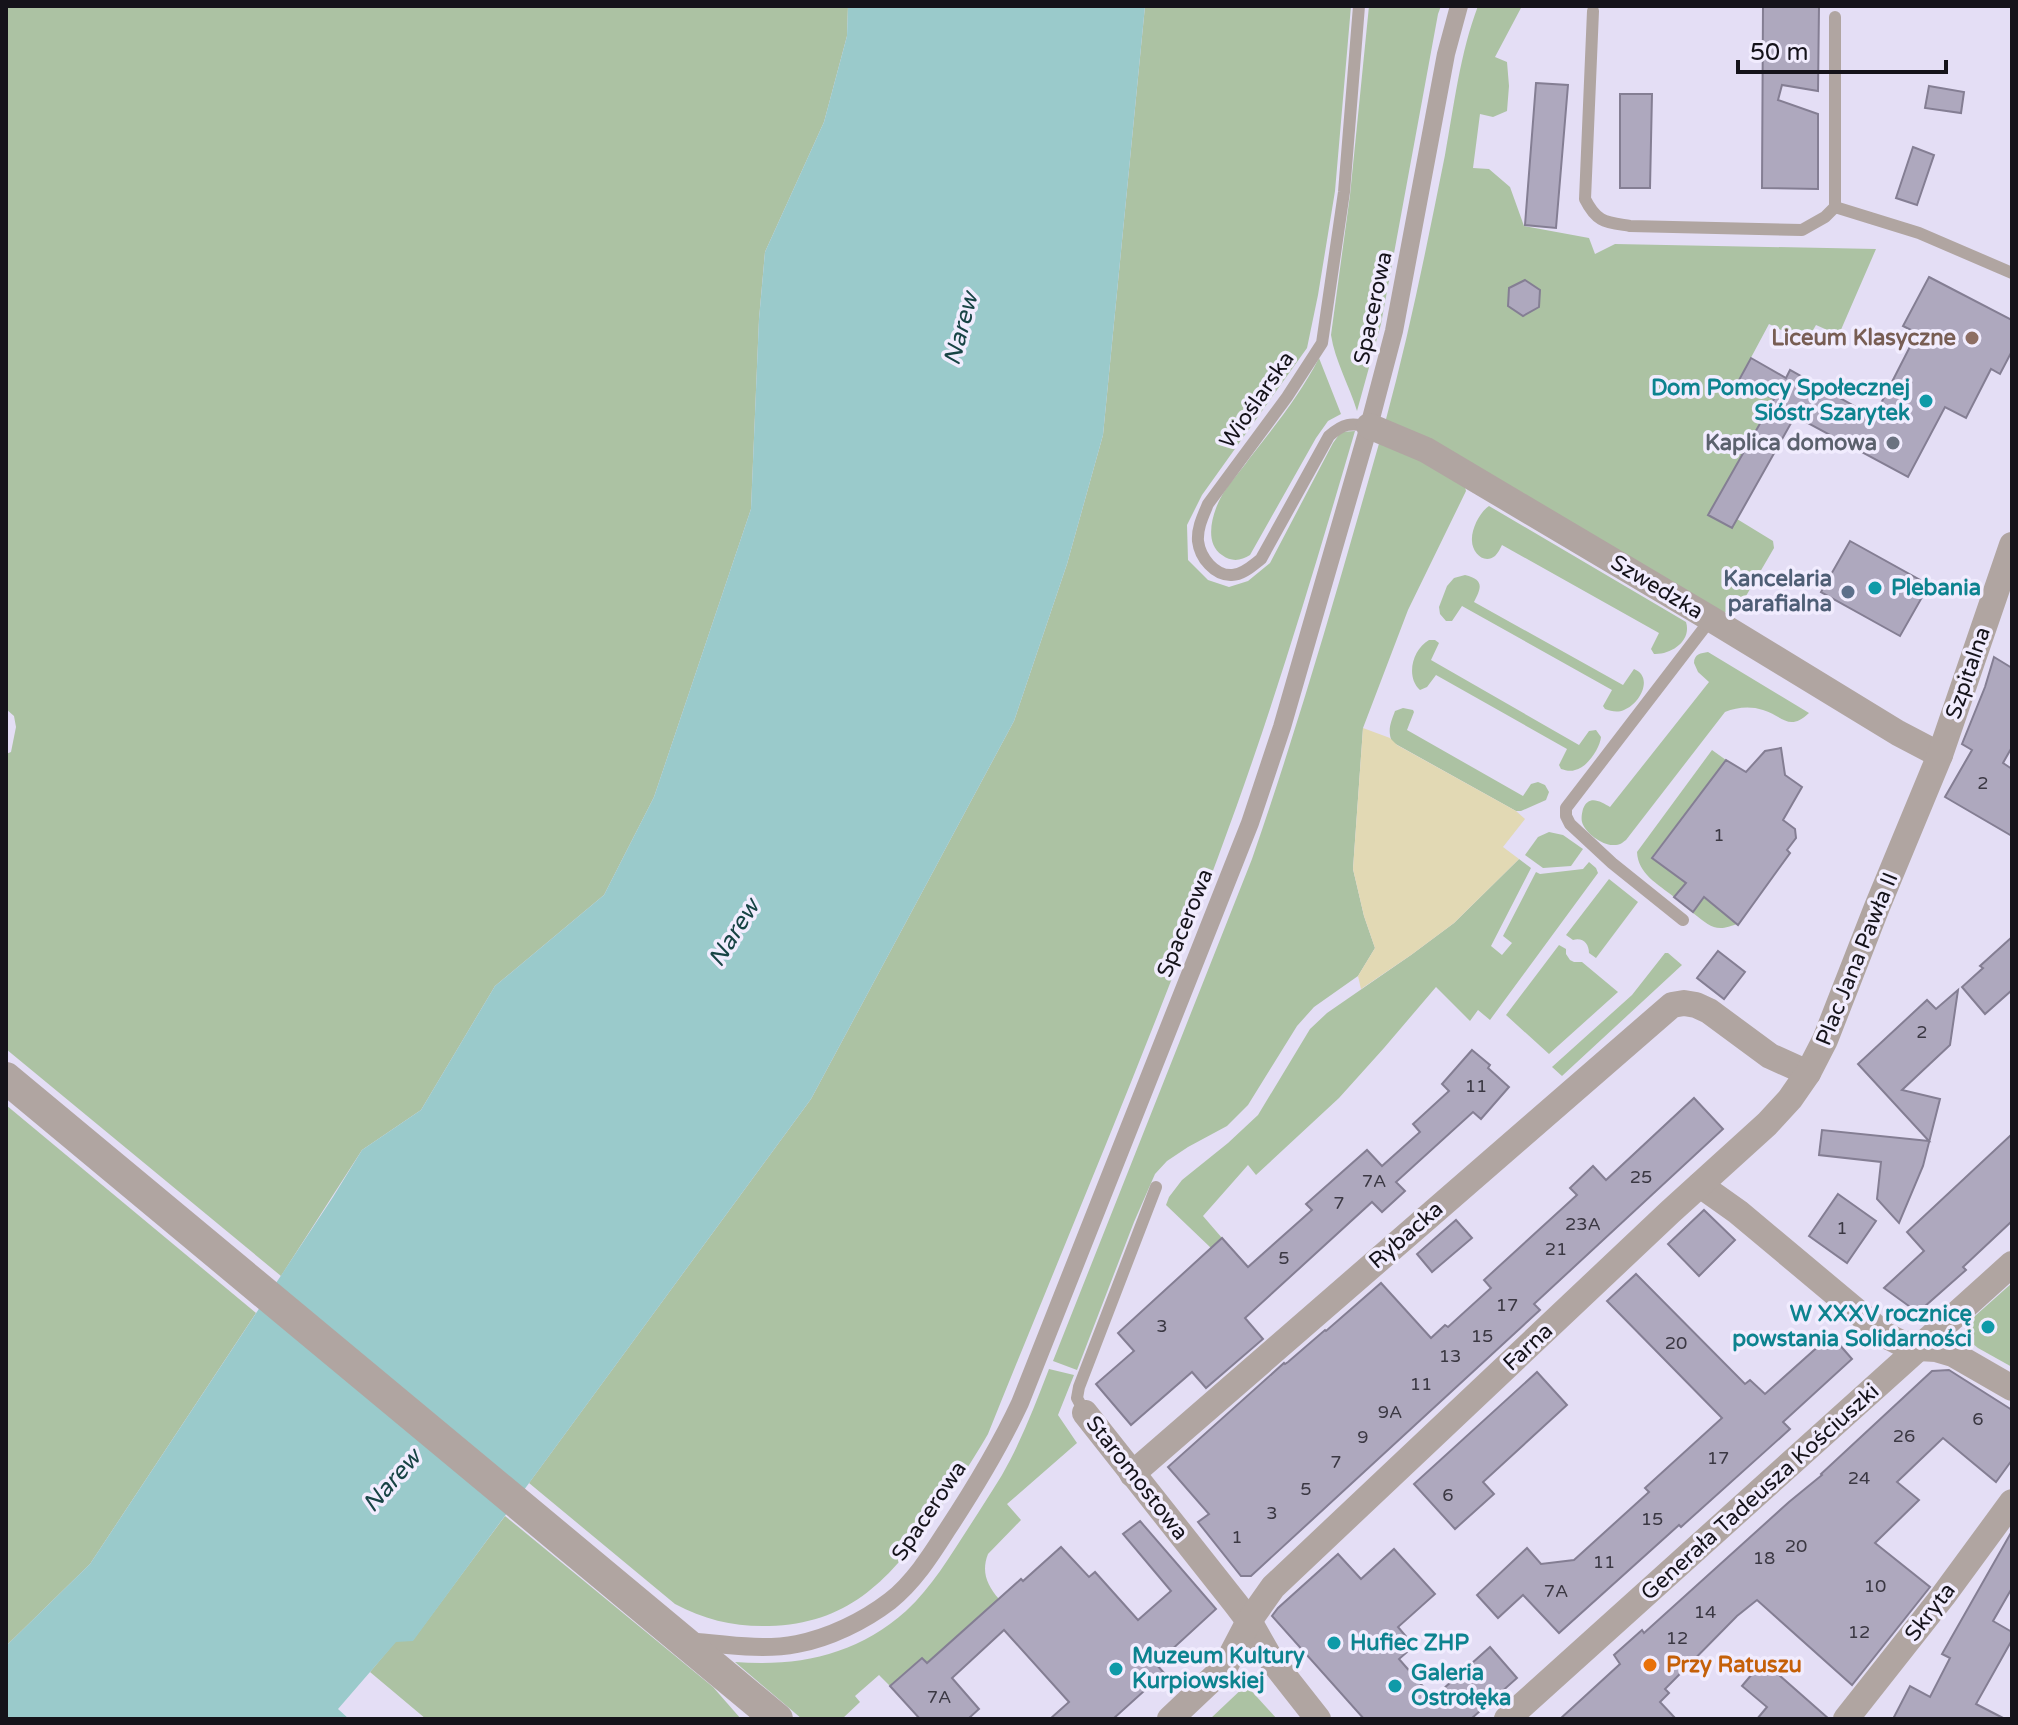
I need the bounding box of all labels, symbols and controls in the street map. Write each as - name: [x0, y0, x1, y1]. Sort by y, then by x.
- scale bar: [1738, 24, 1946, 74]
- text: 50 m: [1750, 38, 1808, 67]
- street label: Spacerowa: [1348, 249, 1398, 367]
- water label: Narew: [937, 287, 985, 369]
- place label: Liceum Klasyczne: [1771, 325, 1956, 351]
- marker: Liceum Klasyczne: [1963, 329, 1981, 347]
- street label: Wioślarska: [1214, 347, 1300, 453]
- place label: Dom Pomocy Społecznej Sióstr Szarytek: [1651, 375, 1910, 426]
- marker: Dom Pomocy Społecznej Sióstr Szarytek: [1917, 392, 1935, 410]
- place label: Kaplica domowa: [1705, 430, 1877, 456]
- marker: Kaplica domowa: [1884, 434, 1902, 452]
- street label: Szwedzka: [1606, 549, 1708, 625]
- place label: Kancelaria parafialna: [1723, 566, 1832, 617]
- place label: Plebania: [1891, 575, 1981, 601]
- marker: Plebania: [1866, 579, 1884, 597]
- marker: Kancelaria parafialna: [1839, 583, 1857, 601]
- street label: Szpitalna: [1940, 623, 1996, 723]
- house number: 2: [1977, 772, 1989, 794]
- house number: 1: [1713, 824, 1725, 846]
- street label: Spacerowa: [1151, 865, 1219, 981]
- street label: Plac Jana Pawła II: [1810, 869, 1904, 1049]
- water label: Narew: [702, 891, 768, 972]
- house number: 2: [1916, 1021, 1928, 1043]
- house number: 11: [1465, 1075, 1487, 1097]
- house number: 25: [1630, 1166, 1652, 1188]
- house number: 7A: [1362, 1170, 1386, 1192]
- house number: 7: [1333, 1192, 1345, 1214]
- street label: Rybacka: [1364, 1196, 1448, 1274]
- house number: 23A: [1565, 1213, 1601, 1235]
- house number: 1: [1836, 1217, 1848, 1239]
- house number: 21: [1545, 1238, 1567, 1260]
- house number: 5: [1278, 1247, 1290, 1269]
- house number: 17: [1496, 1294, 1518, 1316]
- place label: W XXXV rocznicę powstania Solidarności: [1732, 1301, 1972, 1352]
- house number: 3: [1156, 1315, 1168, 1337]
- street label: Farna: [1498, 1318, 1558, 1376]
- marker: W XXXV rocznicę powstania Solidarności: [1979, 1318, 1997, 1336]
- house number: 15: [1471, 1325, 1493, 1347]
- house number: 20: [1665, 1332, 1687, 1354]
- house number: 13: [1439, 1345, 1461, 1367]
- house number: 11: [1410, 1373, 1432, 1395]
- street label: Generała Tadeusza Kościuszki: [1636, 1378, 1884, 1606]
- house number: 9A: [1378, 1401, 1402, 1423]
- house number: 6: [1972, 1408, 1984, 1430]
- street label: Staromostowa: [1080, 1411, 1194, 1545]
- house number: 26: [1893, 1425, 1915, 1447]
- house number: 9: [1357, 1426, 1369, 1448]
- water label: Narew: [357, 1441, 429, 1518]
- house number: 17: [1707, 1447, 1729, 1469]
- house number: 7: [1330, 1451, 1342, 1473]
- street label: Spacerowa: [886, 1456, 972, 1566]
- house number: 24: [1848, 1467, 1870, 1489]
- house number: 5: [1300, 1478, 1312, 1500]
- house number: 6: [1442, 1484, 1454, 1506]
- house number: 3: [1266, 1502, 1278, 1524]
- house number: 15: [1641, 1508, 1663, 1530]
- house number: 1: [1231, 1526, 1243, 1548]
- house number: 20: [1785, 1535, 1807, 1557]
- house number: 18: [1753, 1547, 1775, 1569]
- house number: 11: [1593, 1551, 1615, 1573]
- house number: 10: [1864, 1575, 1886, 1597]
- street label: Skryta: [1899, 1578, 1961, 1646]
- house number: 7A: [1544, 1580, 1568, 1602]
- house number: 14: [1694, 1601, 1716, 1623]
- house number: 12: [1848, 1621, 1870, 1643]
- house number: 12: [1666, 1627, 1688, 1649]
- place label: Hufiec ZHP: [1350, 1630, 1469, 1656]
- marker: Hufiec ZHP: [1325, 1634, 1343, 1652]
- place label: Muzeum Kultury Kurpiowskiej: [1132, 1643, 1305, 1694]
- place label: Przy Ratuszu: [1666, 1652, 1802, 1678]
- marker: Przy Ratuszu: [1641, 1656, 1659, 1674]
- marker: Muzeum Kultury Kurpiowskiej: [1107, 1660, 1125, 1678]
- place label: Galeria Ostrołęka: [1411, 1660, 1511, 1711]
- marker: Galeria Ostrołęka: [1386, 1677, 1404, 1695]
- house number: 7A: [927, 1686, 951, 1708]

